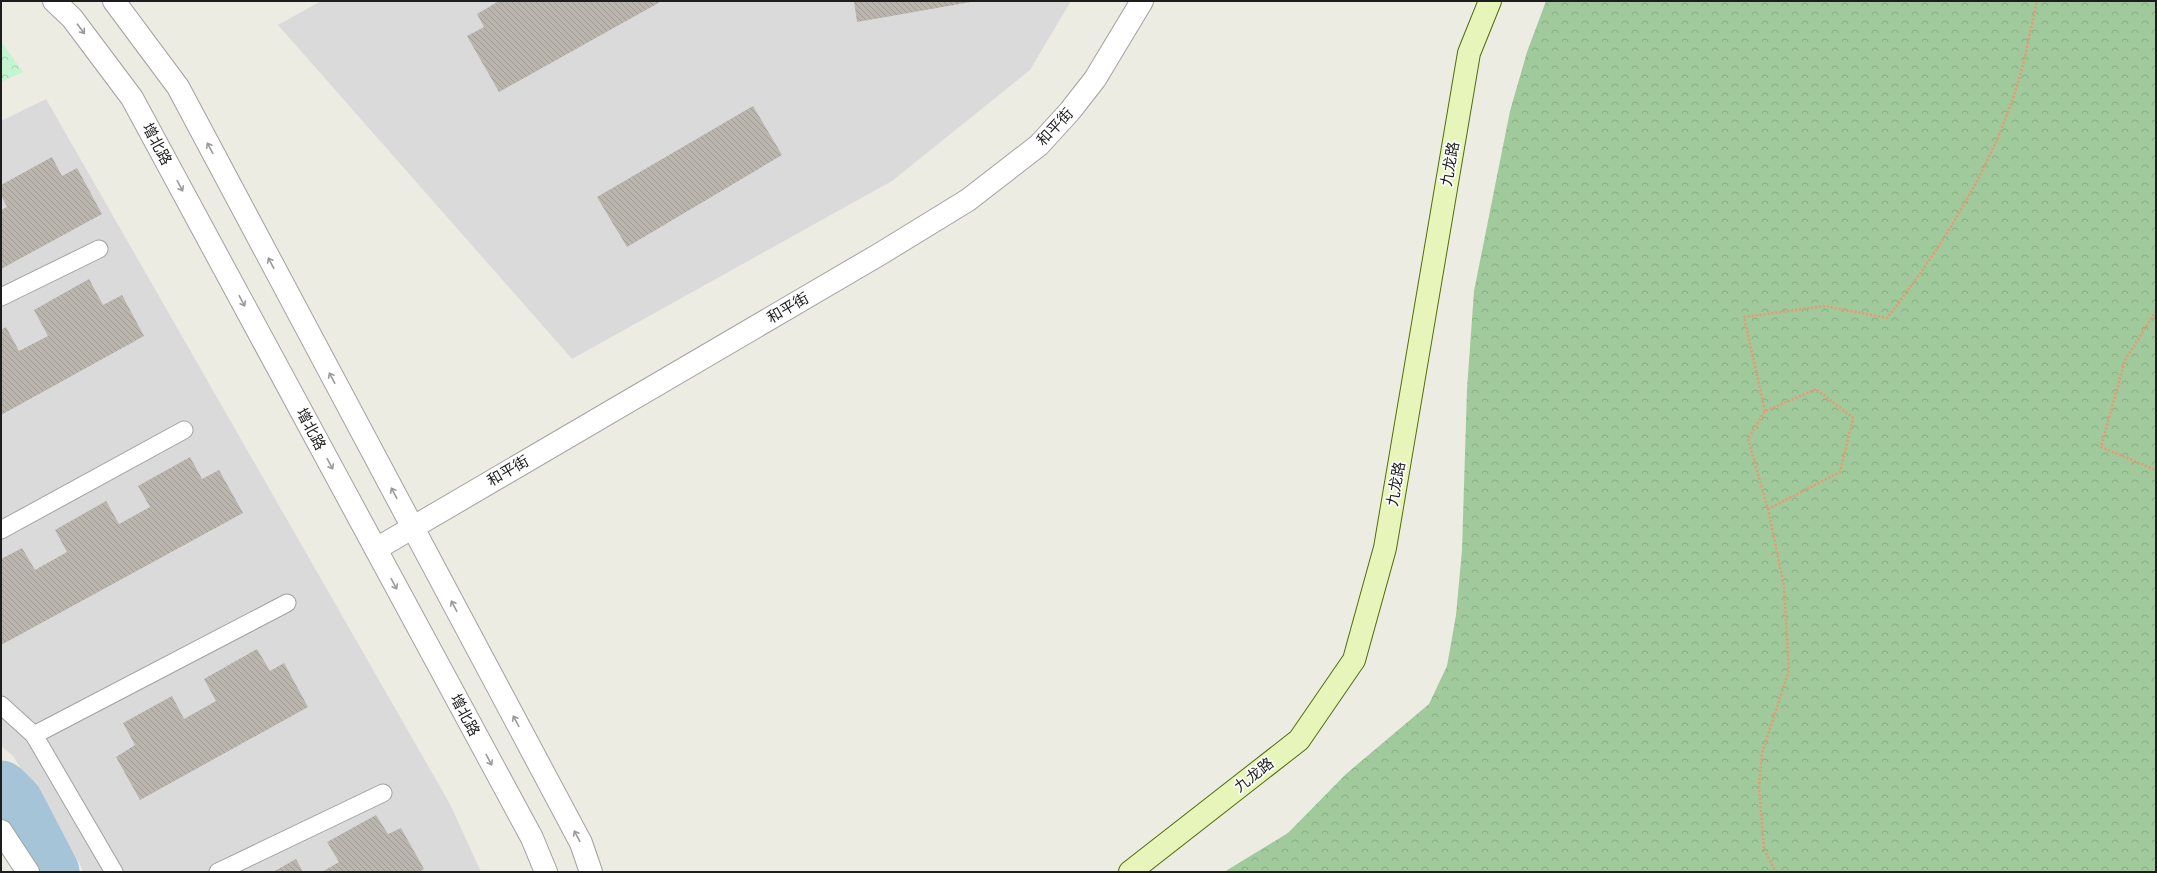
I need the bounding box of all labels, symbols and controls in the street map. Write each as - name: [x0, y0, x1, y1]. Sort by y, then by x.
- one-way arrow: [77, 24, 85, 35]
- street label: 和平街: [1033, 104, 1077, 150]
- street label: 增北路: [138, 120, 176, 168]
- street label: 九龙路: [1437, 140, 1463, 188]
- one-way arrow: [206, 143, 214, 155]
- one-way arrow: [177, 180, 184, 192]
- one-way arrow: [267, 258, 274, 270]
- street label: 和平街: [764, 289, 812, 327]
- one-way arrow: [238, 295, 246, 307]
- one-way arrow: [328, 372, 336, 384]
- street label: 增北路: [292, 405, 330, 453]
- street label: 和平街: [484, 452, 532, 490]
- one-way arrow: [327, 458, 334, 470]
- street label: 九龙路: [1383, 460, 1409, 508]
- one-way arrow: [389, 487, 397, 499]
- one-way arrow: [391, 578, 399, 590]
- one-way arrow: [450, 601, 458, 613]
- street label: 增北路: [446, 691, 484, 739]
- one-way arrow: [512, 715, 519, 727]
- one-way arrow: [486, 754, 494, 766]
- street label: 九龙路: [1231, 754, 1277, 796]
- one-way arrow: [573, 830, 580, 842]

